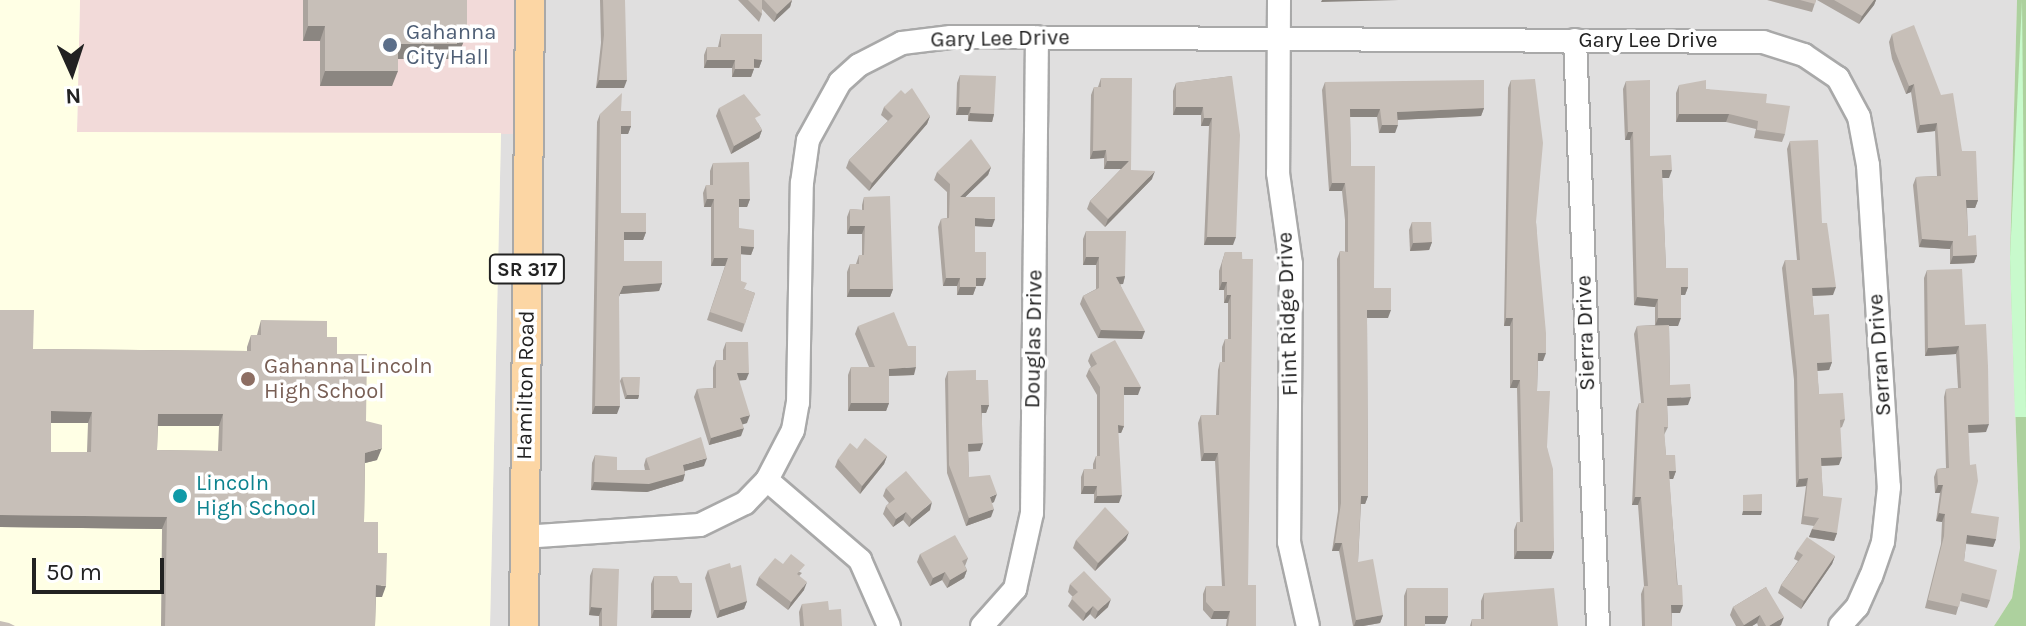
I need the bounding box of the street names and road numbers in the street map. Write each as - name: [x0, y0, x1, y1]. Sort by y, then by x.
- street label: Gary Lee Drive: [930, 25, 1070, 53]
- street label: Gary Lee Drive: [1578, 28, 1718, 54]
- street label: Flint Ridge Drive: [1272, 231, 1304, 397]
- road number: SR 317: [487, 253, 567, 285]
- street label: Douglas Drive: [1020, 269, 1048, 409]
- street label: Sierra Drive: [1571, 275, 1601, 391]
- street label: Serran Drive: [1863, 293, 1897, 417]
- street label: Hamilton Road: [511, 310, 541, 460]

